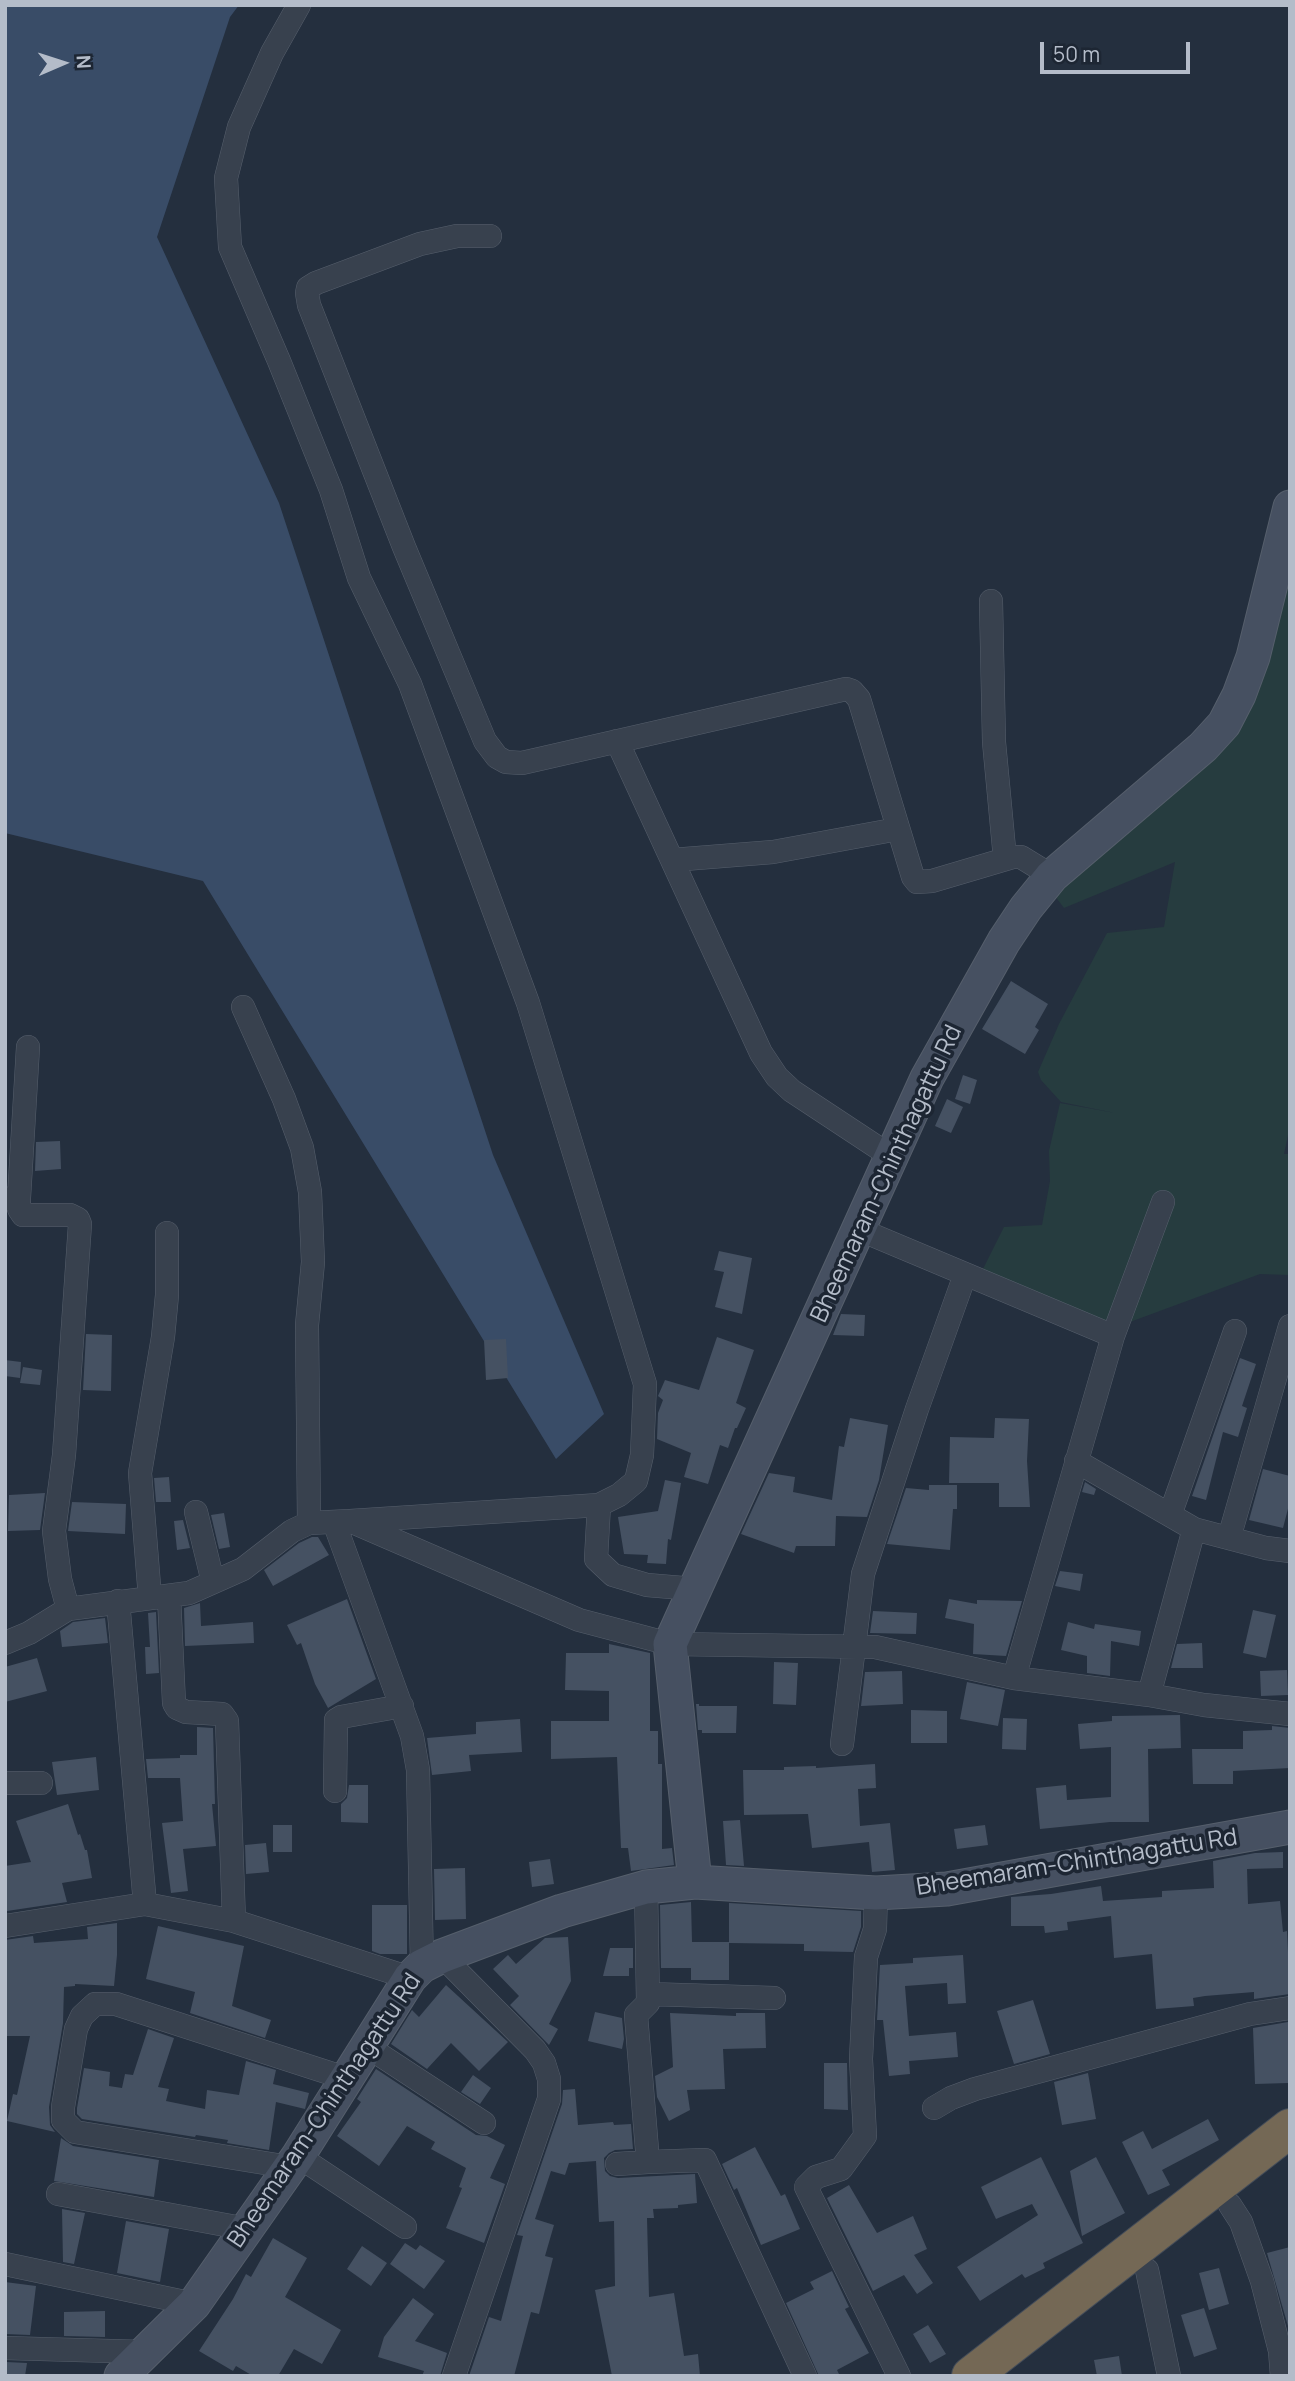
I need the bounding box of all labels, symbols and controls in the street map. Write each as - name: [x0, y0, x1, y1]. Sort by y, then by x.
- north arrow: [28, 28, 98, 98]
- scale bar: [1043, 28, 1194, 72]
- text: 50 m: [1053, 40, 1100, 68]
- text: N: [71, 54, 97, 69]
- street label: Bheemaram-Chinthagattu Rd: [805, 1021, 969, 1327]
- street label: Bheemaram-Chinthagattu Rd: [914, 1823, 1240, 1903]
- street label: Bheemaram-Chinthagattu Rd: [222, 1968, 428, 2254]

